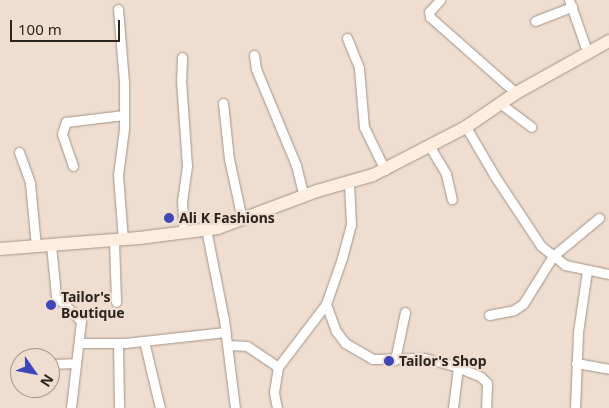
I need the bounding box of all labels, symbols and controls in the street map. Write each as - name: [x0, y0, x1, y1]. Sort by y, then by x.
- scale bar: [12, 10, 122, 42]
- text: 100 m: [18, 19, 62, 39]
- place label: Ali K Fashions: [179, 210, 275, 226]
- marker: Ali K Fashions: [163, 212, 175, 224]
- place label: Tailor's Boutique: [61, 289, 125, 322]
- marker: Tailor's Boutique: [45, 299, 57, 311]
- north arrow: [10, 348, 60, 398]
- place label: Tailor's Shop: [399, 353, 487, 369]
- marker: Tailor's Shop: [383, 355, 395, 367]
- text: N: [36, 371, 58, 391]

